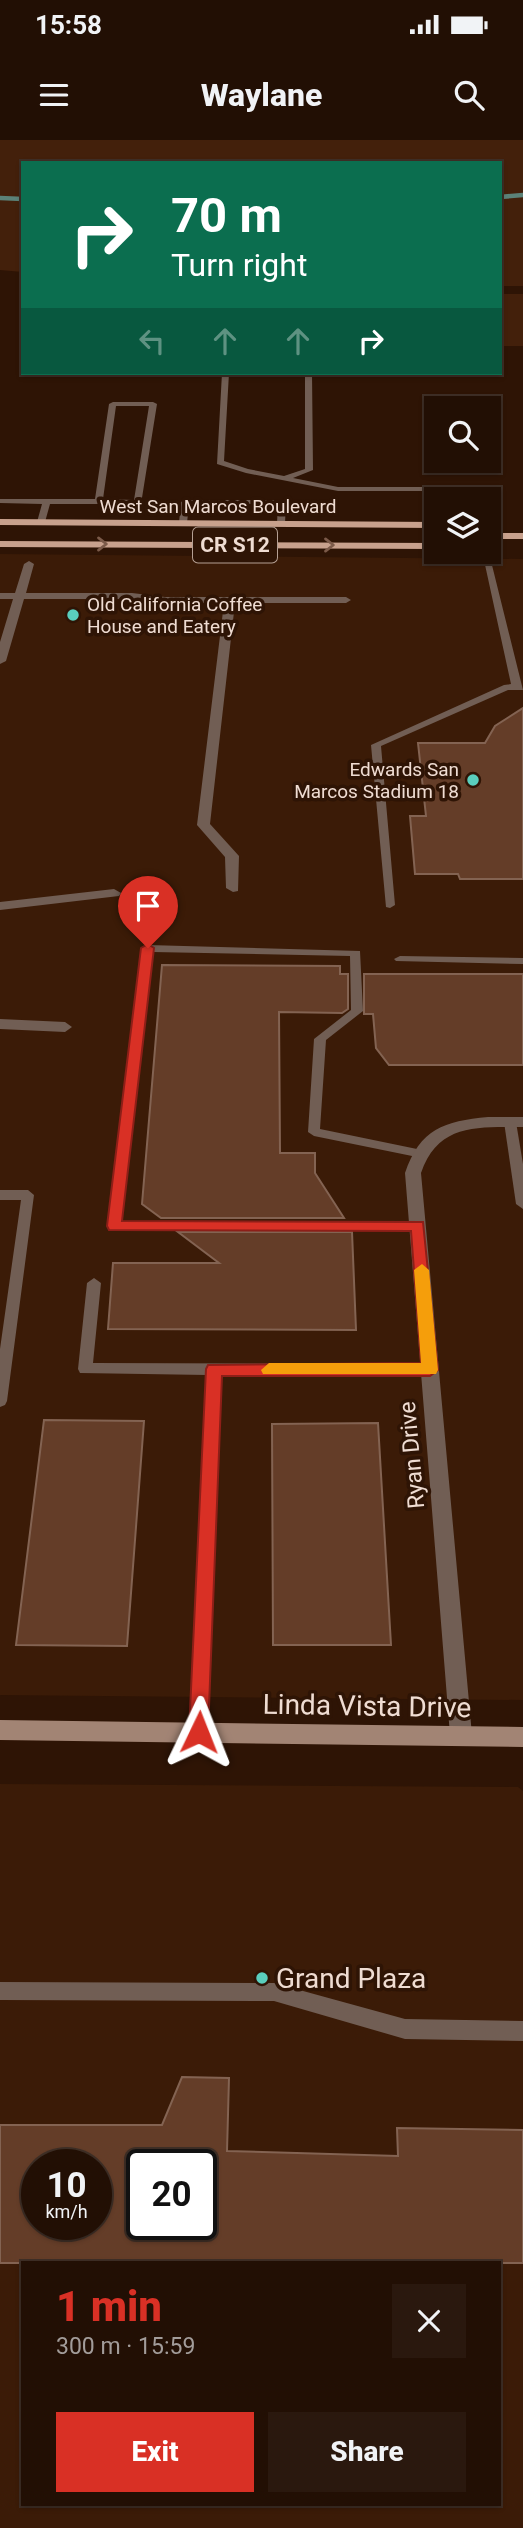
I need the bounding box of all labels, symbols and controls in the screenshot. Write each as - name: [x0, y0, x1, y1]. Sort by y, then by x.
- text: 15:58: [35, 10, 102, 40]
- icon: menu: [35, 76, 73, 114]
- text: Waylane: [201, 76, 322, 114]
- icon: search: [450, 76, 488, 114]
- text: 70 m: [171, 187, 282, 244]
- icon: right: [56, 189, 147, 280]
- text: Turn right: [171, 246, 307, 284]
- icon: left: [133, 322, 171, 360]
- icon: ahead: [206, 322, 244, 360]
- icon: ahead: [279, 322, 317, 360]
- icon: right: [352, 322, 390, 360]
- map controls: [424, 396, 501, 564]
- button: search: [424, 396, 501, 473]
- button: layers: [424, 487, 501, 564]
- street label: West San Marcos Boulevard: [100, 495, 336, 518]
- road number: CR S12: [193, 528, 277, 562]
- one-way arrow: [97, 536, 108, 552]
- one-way arrow: [325, 537, 335, 553]
- place label: Old California Coffee House and Eatery: [87, 593, 262, 638]
- marker: Old California Coffee House and Eatery: [65, 607, 81, 623]
- place label: Edwards San Marcos Stadium 18: [294, 758, 459, 803]
- marker: Edwards San Marcos Stadium 18: [465, 772, 481, 788]
- pin: [118, 876, 178, 948]
- icon: arrive: [129, 887, 167, 925]
- street label: Ryan Drive: [394, 1400, 430, 1510]
- street label: Linda Vista Drive: [262, 1688, 472, 1724]
- position arrow: [162, 1695, 236, 1769]
- place label: Grand Plaza: [276, 1962, 426, 1995]
- marker: Grand Plaza: [254, 1970, 270, 1986]
- speed limit sign: 20: [126, 2149, 217, 2240]
- text: 10: [46, 2165, 87, 2206]
- text: km/h: [45, 2201, 88, 2222]
- text: 1 min: [56, 2282, 162, 2331]
- button: close: [392, 2284, 466, 2358]
- text: 300 m · 15:59: [56, 2333, 195, 2360]
- button: Exit: [56, 2412, 254, 2492]
- button: Share: [268, 2412, 466, 2492]

